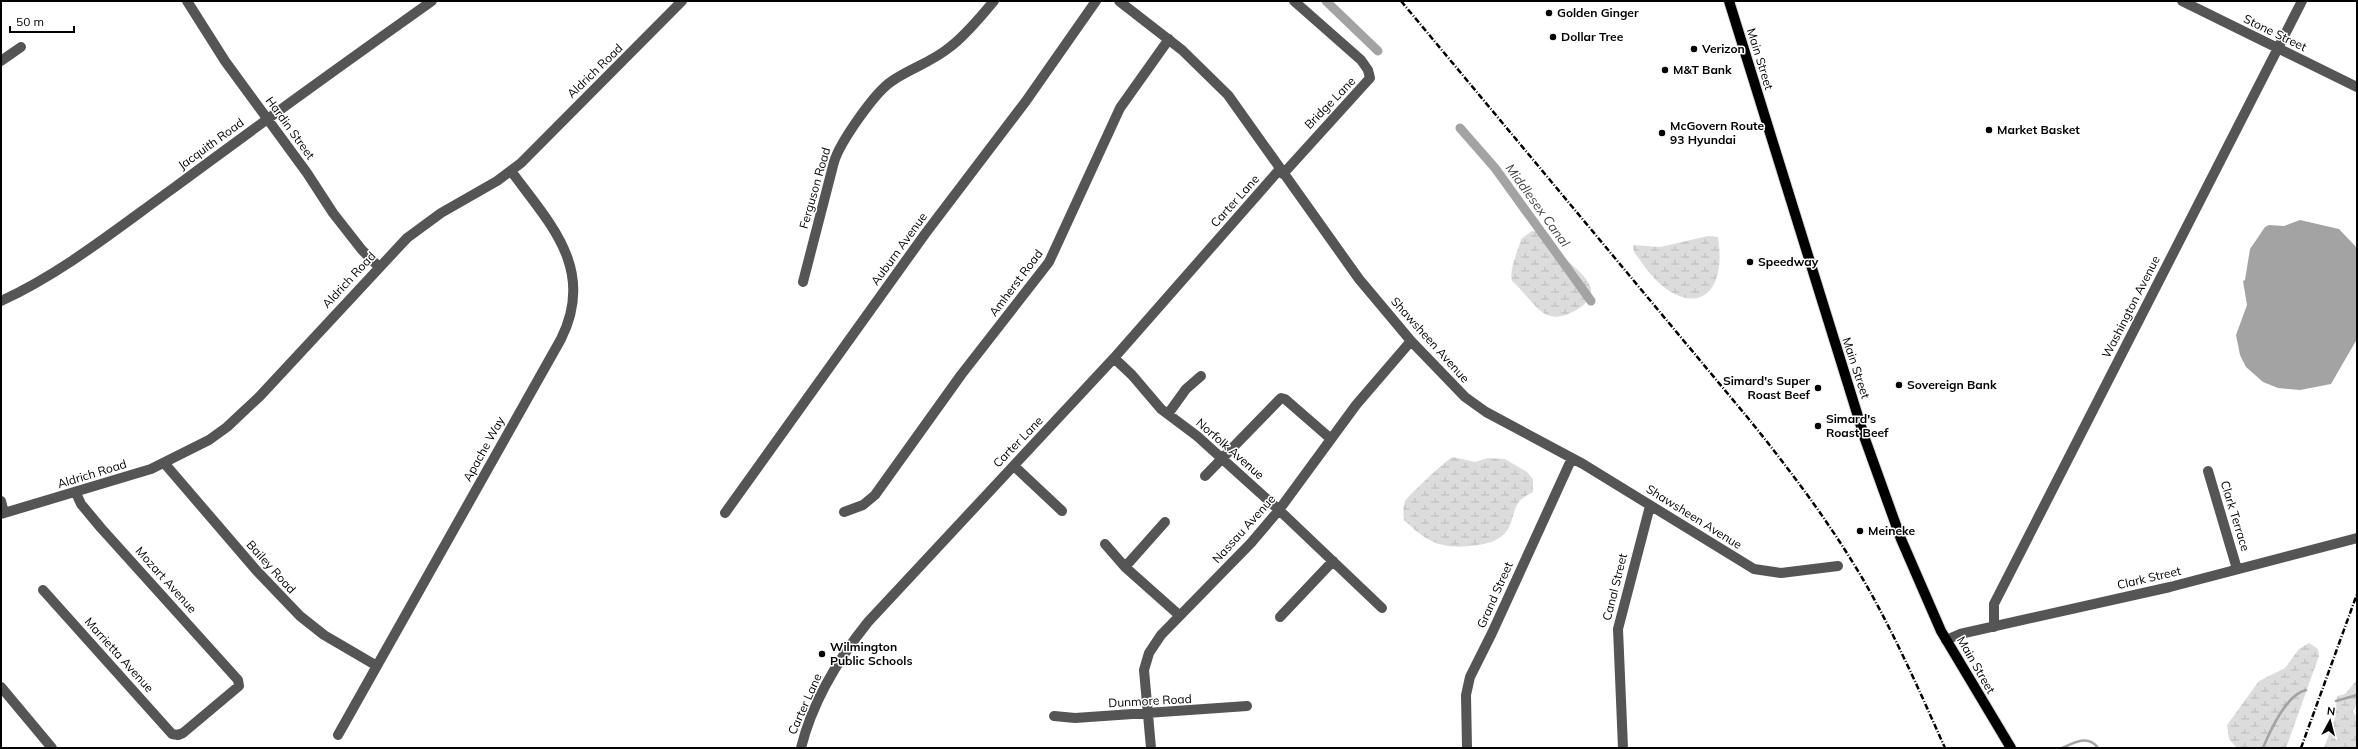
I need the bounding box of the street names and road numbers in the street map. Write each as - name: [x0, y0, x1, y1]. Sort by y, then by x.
- street label: Stone Street: [2241, 11, 2309, 54]
- street label: Main Street: [1744, 26, 1777, 92]
- street label: Aldrich Road: [564, 40, 626, 101]
- street label: Bridge Lane: [1301, 73, 1358, 132]
- street label: Hardin Street: [263, 93, 318, 162]
- street label: Jacquith Road: [175, 115, 247, 173]
- street label: Ferguson Road: [796, 145, 833, 230]
- street label: Carter Lane: [1207, 171, 1262, 230]
- street label: Auburn Avenue: [867, 209, 930, 288]
- street label: Amherst Road: [986, 246, 1046, 319]
- street label: Aldrich Road: [319, 248, 379, 311]
- street label: Washington Avenue: [2098, 253, 2163, 360]
- street label: Shawsheen Avenue: [1388, 294, 1473, 386]
- street label: Main Street: [1839, 335, 1873, 400]
- street label: Apache Way: [460, 413, 508, 484]
- street label: Carter Lane: [990, 413, 1046, 470]
- street label: Norfolk Avenue: [1193, 415, 1267, 482]
- street label: Aldrich Road: [55, 456, 128, 491]
- street label: Clark Terrace: [2218, 479, 2253, 553]
- street label: Shawsheen Avenue: [1644, 481, 1745, 552]
- street label: Nassau Avenue: [1209, 491, 1278, 566]
- street label: Bailey Road: [244, 537, 299, 596]
- street label: Mozart Avenue: [133, 543, 200, 616]
- street label: Canal Street: [1599, 552, 1630, 622]
- street label: Grand Street: [1473, 559, 1516, 630]
- street label: Clark Street: [2115, 563, 2182, 592]
- street label: Marrietta Avenue: [82, 614, 157, 695]
- street label: Main Street: [1954, 633, 1999, 696]
- street label: Carter Lane: [784, 671, 825, 737]
- street label: Dunmore Road: [1108, 691, 1192, 710]

